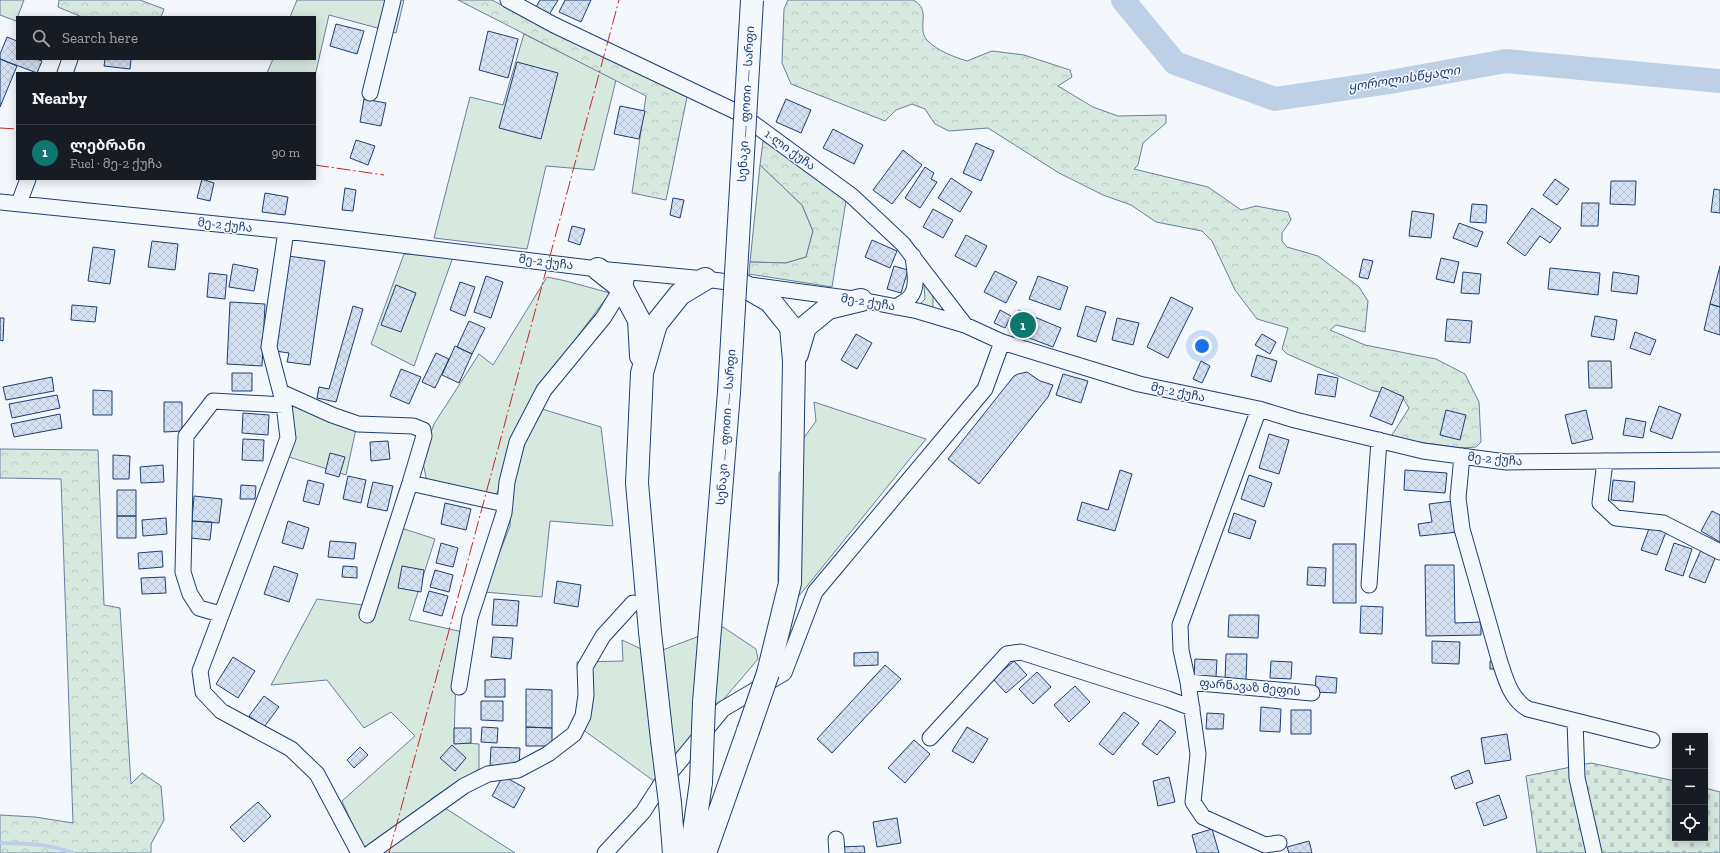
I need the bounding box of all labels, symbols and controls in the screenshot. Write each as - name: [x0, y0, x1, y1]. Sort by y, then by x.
- search box: [16, 16, 316, 60]
- street label: სენაკი — ფოთი — სარფი: [735, 25, 757, 182]
- icon: search: [30, 27, 52, 49]
- text: Search here: [62, 29, 138, 47]
- water label: ყოროლისწყალი: [1347, 62, 1462, 96]
- text: Nearby: [32, 88, 87, 108]
- street label: 1-ლი ქუჩა: [761, 127, 818, 174]
- text: ლებრანი: [70, 136, 145, 154]
- text: 1: [42, 145, 48, 160]
- text: 90 m: [271, 145, 300, 160]
- text: Fuel · მე-2 ქუჩა: [70, 156, 162, 171]
- street label: მე-2 ქუჩა: [197, 215, 253, 235]
- street label: მე-2 ქუჩა: [518, 252, 574, 272]
- street label: მე-2 ქუჩა: [840, 291, 896, 313]
- pin: 1: [1010, 310, 1036, 340]
- your location: [1192, 336, 1212, 356]
- street label: სენაკი — ფოთი — სარფი: [714, 348, 738, 505]
- street label: მე-2 ქუჩა: [1150, 379, 1206, 405]
- street label: მე-2 ქუჩა: [1467, 450, 1523, 468]
- street label: ფარნავაზ მეფის: [1199, 676, 1301, 698]
- map controls: [1672, 733, 1708, 841]
- button: +: [1672, 733, 1708, 769]
- button: −: [1672, 769, 1708, 805]
- button: locate: [1672, 805, 1708, 841]

